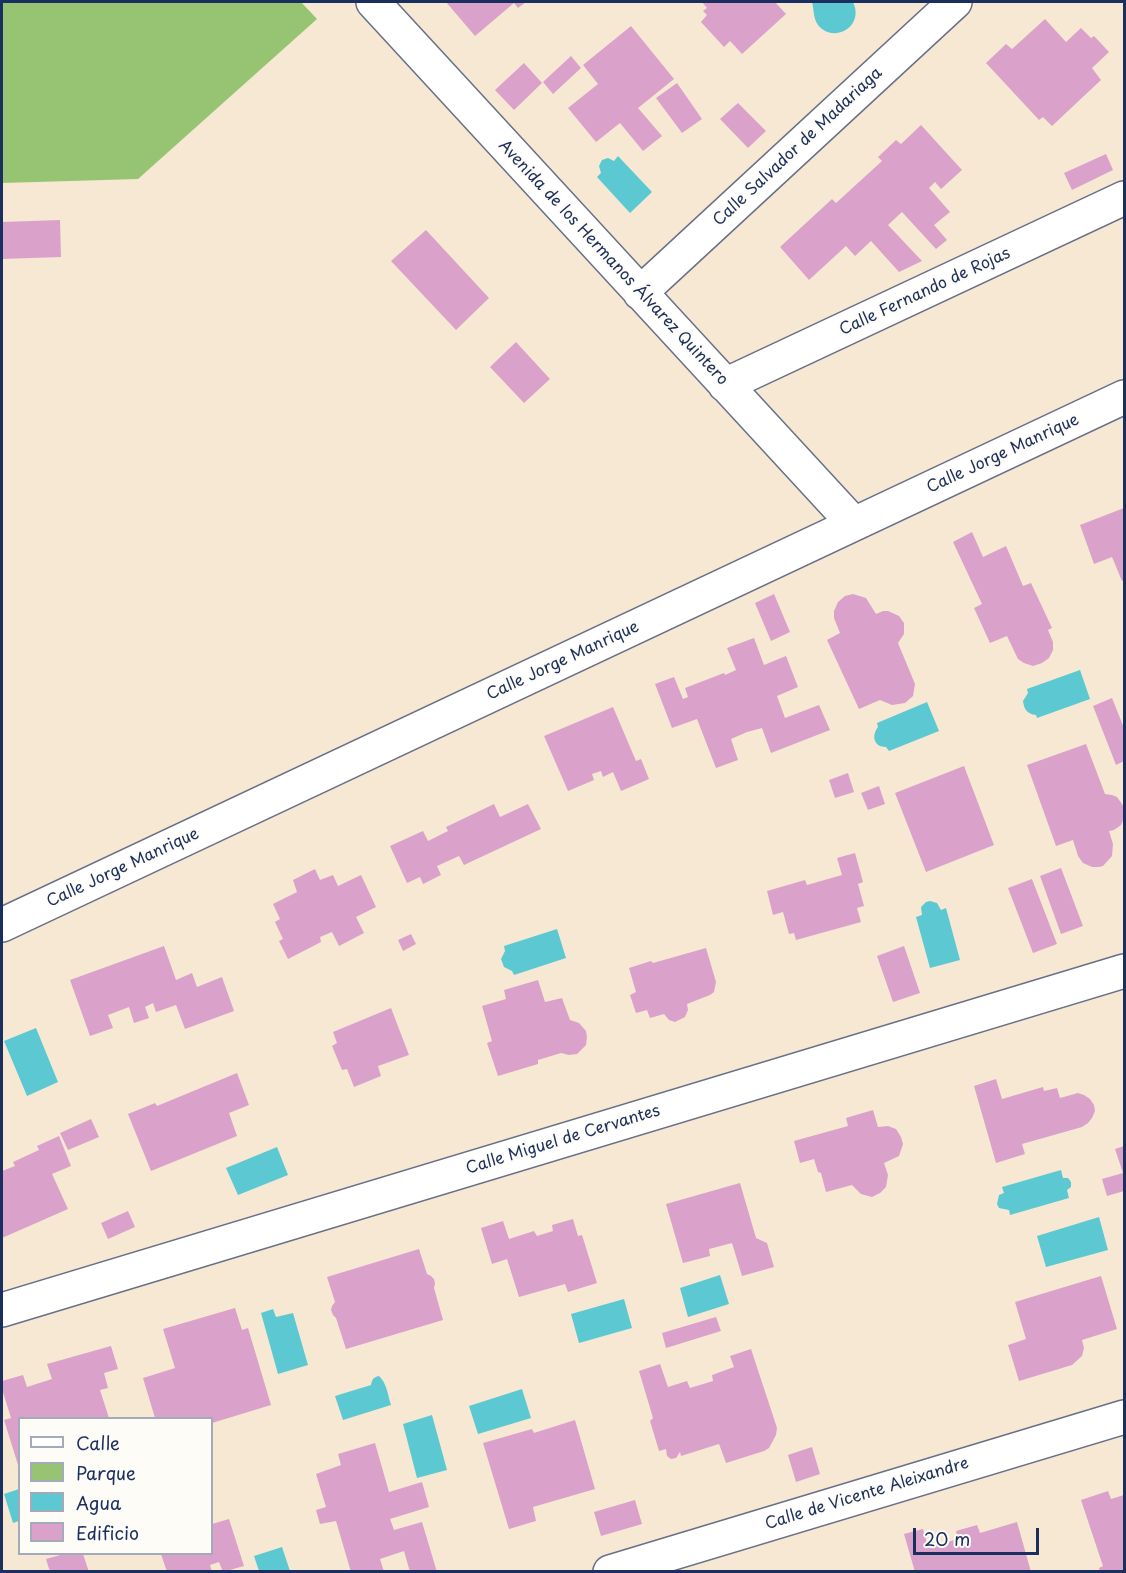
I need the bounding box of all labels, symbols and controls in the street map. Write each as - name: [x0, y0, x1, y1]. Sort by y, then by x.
- street label: Calle Salvador de Madariaga: [710, 64, 886, 230]
- street label: Avenida de los Hermanos Álvarez Quintero: [494, 137, 732, 389]
- street label: Calle Fernando de Rojas: [837, 244, 1013, 340]
- street label: Calle Jorge Manrique: [924, 410, 1082, 498]
- street label: Calle Jorge Manrique: [484, 617, 642, 705]
- street label: Calle Jorge Manrique: [44, 824, 202, 912]
- street label: Calle Miguel de Cervantes: [464, 1101, 662, 1179]
- legend: [18, 1417, 213, 1555]
- text: Calle: [76, 1429, 120, 1456]
- street label: Calle de Vicente Aleixandre: [763, 1454, 971, 1534]
- text: Parque: [76, 1459, 136, 1486]
- text: Agua: [76, 1489, 121, 1516]
- scale bar: [916, 1516, 1042, 1554]
- text: Edificio: [76, 1519, 139, 1546]
- text: 20 m: [924, 1525, 970, 1552]

